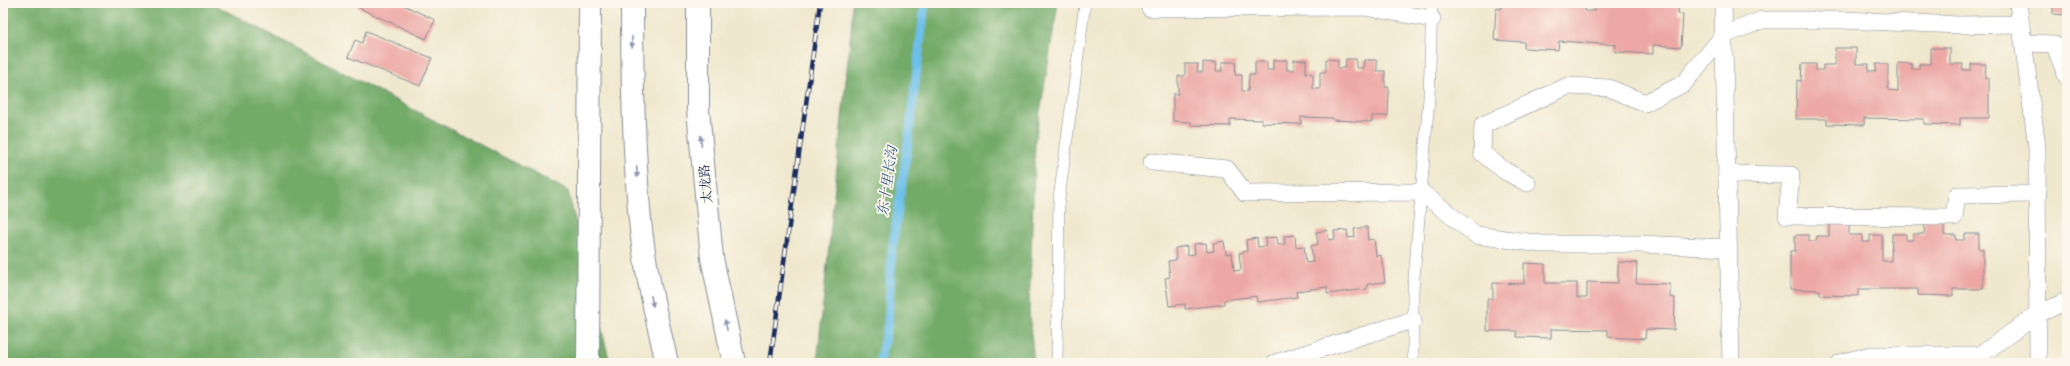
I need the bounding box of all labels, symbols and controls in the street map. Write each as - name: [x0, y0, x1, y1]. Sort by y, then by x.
- one-way arrow: [629, 36, 635, 49]
- one-way arrow: [697, 135, 704, 147]
- water label: 东十里长沟: [874, 143, 902, 217]
- street label: 太龙路: [696, 164, 716, 204]
- one-way arrow: [633, 166, 640, 178]
- one-way arrow: [649, 295, 655, 307]
- one-way arrow: [722, 319, 728, 331]

